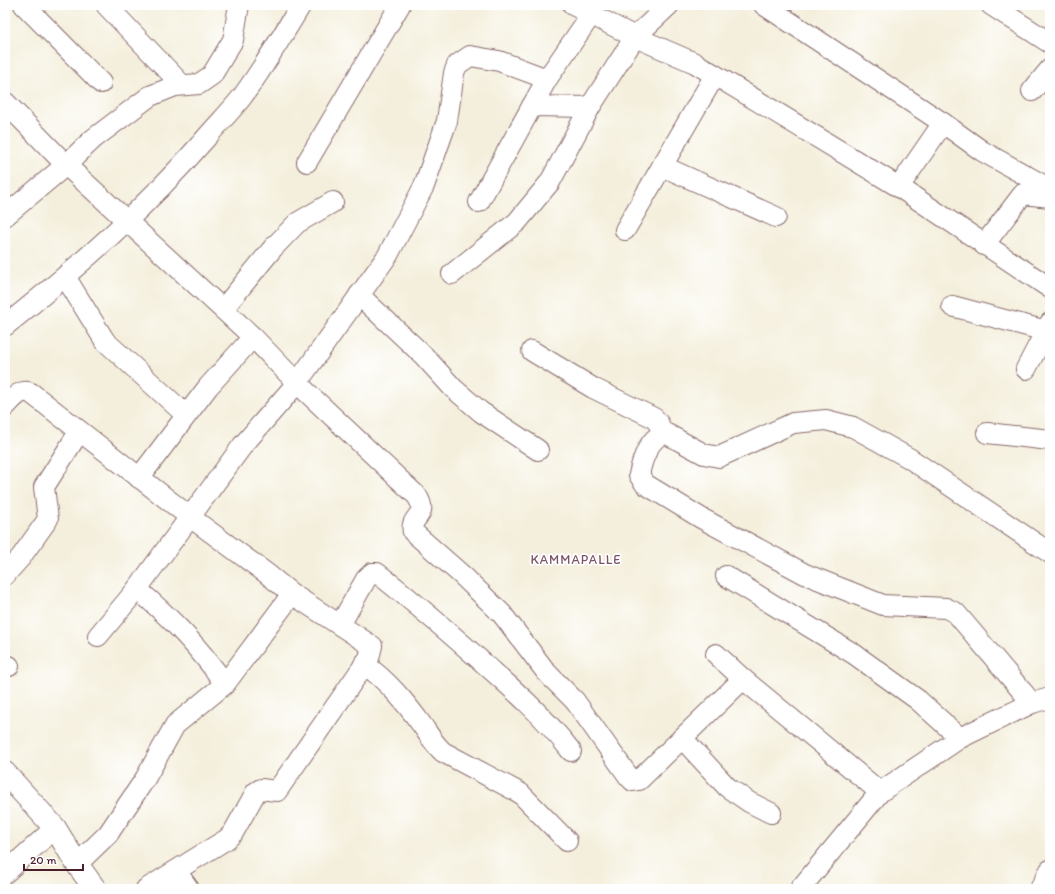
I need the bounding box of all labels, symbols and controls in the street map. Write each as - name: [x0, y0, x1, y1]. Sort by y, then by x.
- district label: KAMMAPALLE: [530, 552, 622, 567]
- scale bar: [24, 846, 83, 872]
- text: 20 m: [30, 853, 57, 867]

